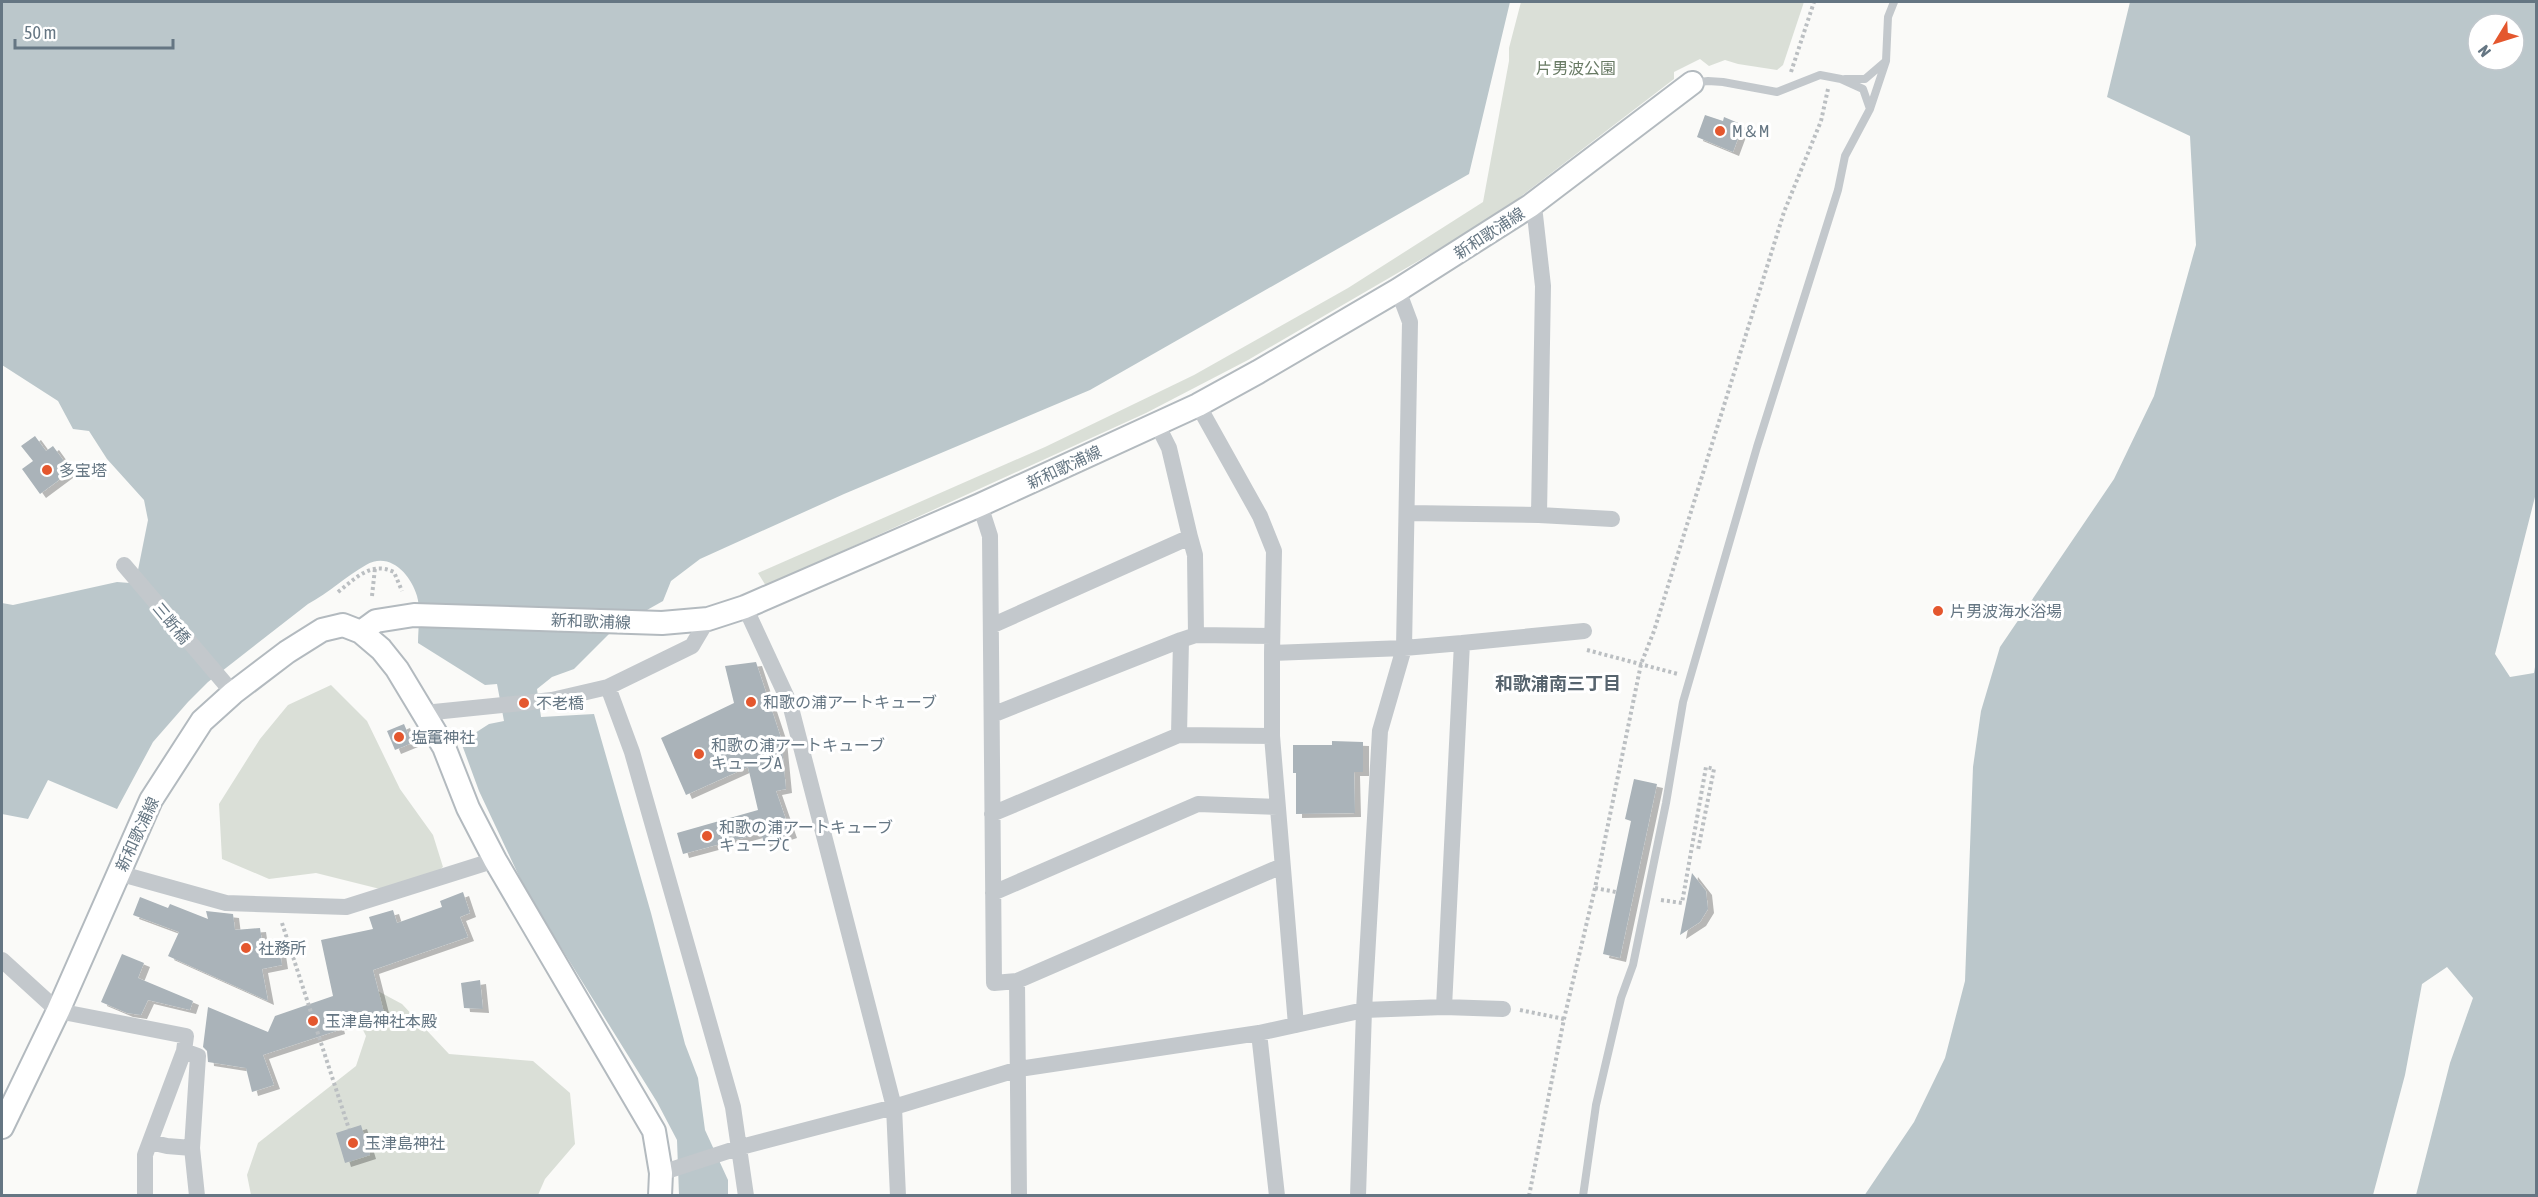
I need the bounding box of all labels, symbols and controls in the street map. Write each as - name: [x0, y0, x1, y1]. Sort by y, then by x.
- scale bar: [15, 12, 172, 50]
- north arrow: [2466, 12, 2526, 72]
- text: 50 m: [24, 22, 56, 43]
- text: N: [2474, 42, 2494, 61]
- park label: 片男波公園: [1536, 59, 1616, 77]
- place label: M＆M: [1732, 122, 1769, 140]
- marker: M＆M: [1713, 124, 1727, 138]
- street label: 新和歌浦線: [1451, 204, 1527, 262]
- street label: 新和歌浦線: [1024, 442, 1104, 492]
- place label: 多宝塔: [59, 461, 107, 479]
- marker: 多宝塔: [40, 463, 54, 477]
- street label: 三断橋: [150, 599, 194, 647]
- place label: 片男波海水浴場: [1950, 602, 2062, 620]
- marker: 片男波海水浴場: [1931, 604, 1945, 618]
- street label: 新和歌浦線: [551, 611, 631, 631]
- district label: 和歌浦南三丁目: [1495, 673, 1621, 694]
- place label: 和歌の浦アートキューブ: [763, 693, 937, 711]
- place label: 不老橋: [536, 694, 584, 712]
- marker: 和歌の浦アートキューブ: [744, 695, 758, 709]
- marker: 不老橋: [517, 696, 531, 710]
- place label: 塩竃神社: [411, 728, 475, 746]
- marker: 塩竃神社: [392, 730, 406, 744]
- place label: 和歌の浦アートキューブ キューブA: [711, 736, 885, 772]
- marker: 和歌の浦アートキューブ キューブA: [692, 747, 706, 761]
- street label: 新和歌浦線: [112, 794, 162, 874]
- place label: 和歌の浦アートキューブ キューブC: [719, 818, 893, 854]
- marker: 和歌の浦アートキューブ キューブC: [700, 829, 714, 843]
- place label: 社務所: [258, 939, 306, 957]
- marker: 社務所: [239, 941, 253, 955]
- place label: 玉津島神社本殿: [325, 1012, 437, 1030]
- marker: 玉津島神社本殿: [306, 1014, 320, 1028]
- place label: 玉津島神社: [365, 1134, 445, 1152]
- marker: 玉津島神社: [346, 1136, 360, 1150]

